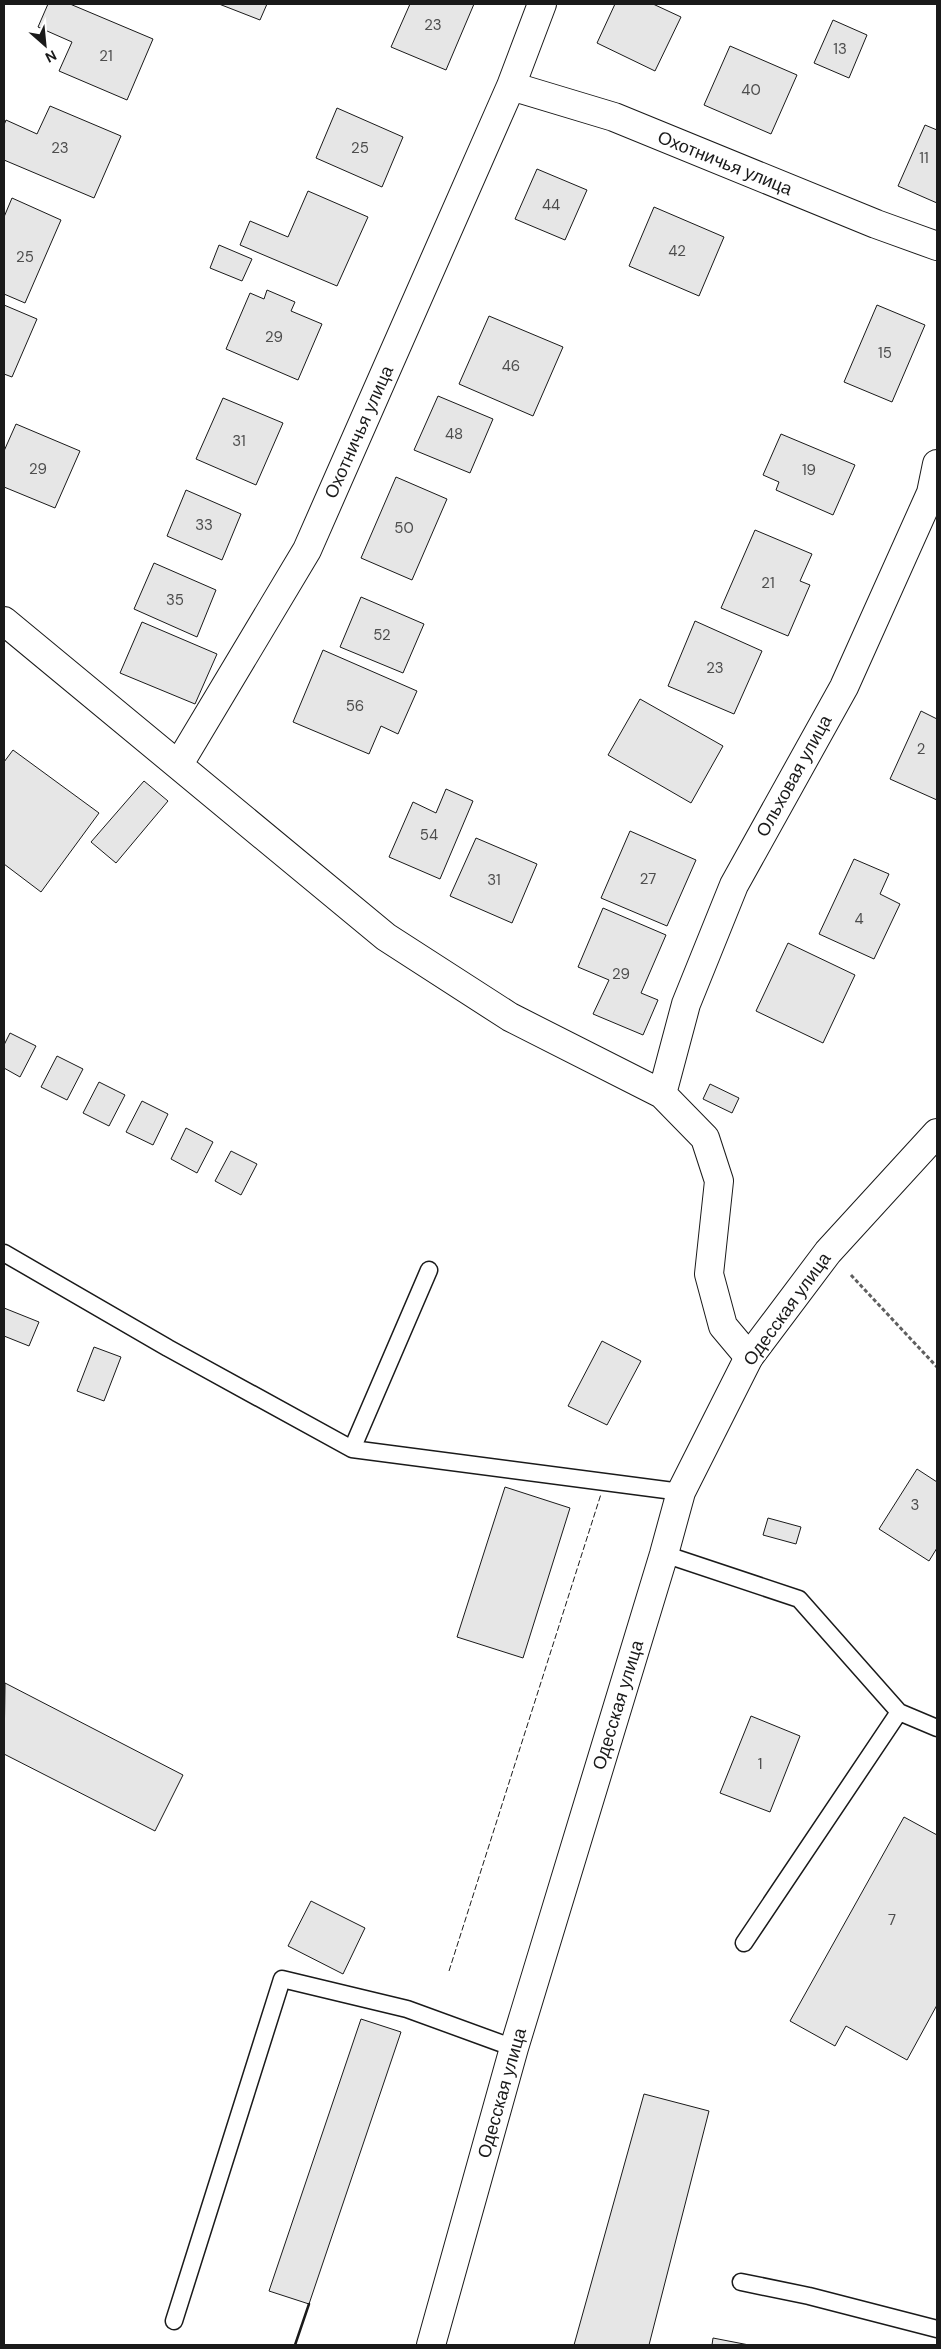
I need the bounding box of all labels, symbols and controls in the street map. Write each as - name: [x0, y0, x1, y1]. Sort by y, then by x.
- house number: 23: [424, 15, 442, 35]
- north arrow: [20, 20, 70, 70]
- house number: 13: [833, 39, 847, 59]
- text: N: [42, 46, 60, 67]
- house number: 21: [99, 46, 113, 66]
- house number: 40: [741, 80, 761, 100]
- street label: Охотничья улица: [654, 125, 797, 201]
- house number: 23: [51, 138, 69, 158]
- house number: 25: [351, 138, 369, 158]
- house number: 11: [919, 148, 929, 168]
- house number: 44: [542, 195, 560, 215]
- house number: 42: [668, 241, 686, 261]
- house number: 25: [16, 247, 34, 267]
- house number: 29: [265, 327, 283, 347]
- house number: 15: [878, 343, 892, 363]
- house number: 46: [502, 356, 520, 376]
- street label: Охотничья улица: [319, 361, 399, 502]
- house number: 48: [445, 424, 463, 444]
- house number: 31: [232, 431, 246, 451]
- house number: 29: [29, 459, 47, 479]
- house number: 19: [802, 460, 816, 480]
- house number: 33: [195, 515, 213, 535]
- house number: 50: [394, 518, 414, 538]
- house number: 21: [761, 573, 775, 593]
- house number: 35: [166, 590, 184, 610]
- house number: 52: [373, 625, 391, 645]
- house number: 23: [706, 658, 724, 678]
- house number: 56: [346, 696, 364, 716]
- street label: Ольховая улица: [751, 710, 838, 841]
- house number: 2: [917, 739, 925, 759]
- house number: 54: [420, 825, 438, 845]
- house number: 27: [640, 869, 656, 889]
- house number: 31: [487, 870, 501, 890]
- house number: 4: [854, 909, 864, 929]
- house number: 29: [612, 964, 630, 984]
- street label: Одесская улица: [738, 1247, 837, 1370]
- house number: 3: [911, 1495, 919, 1515]
- street label: Одесская улица: [587, 1636, 649, 1773]
- house number: 1: [758, 1754, 762, 1774]
- house number: 7: [888, 1910, 896, 1930]
- street label: Одесская улица: [472, 2024, 532, 2161]

